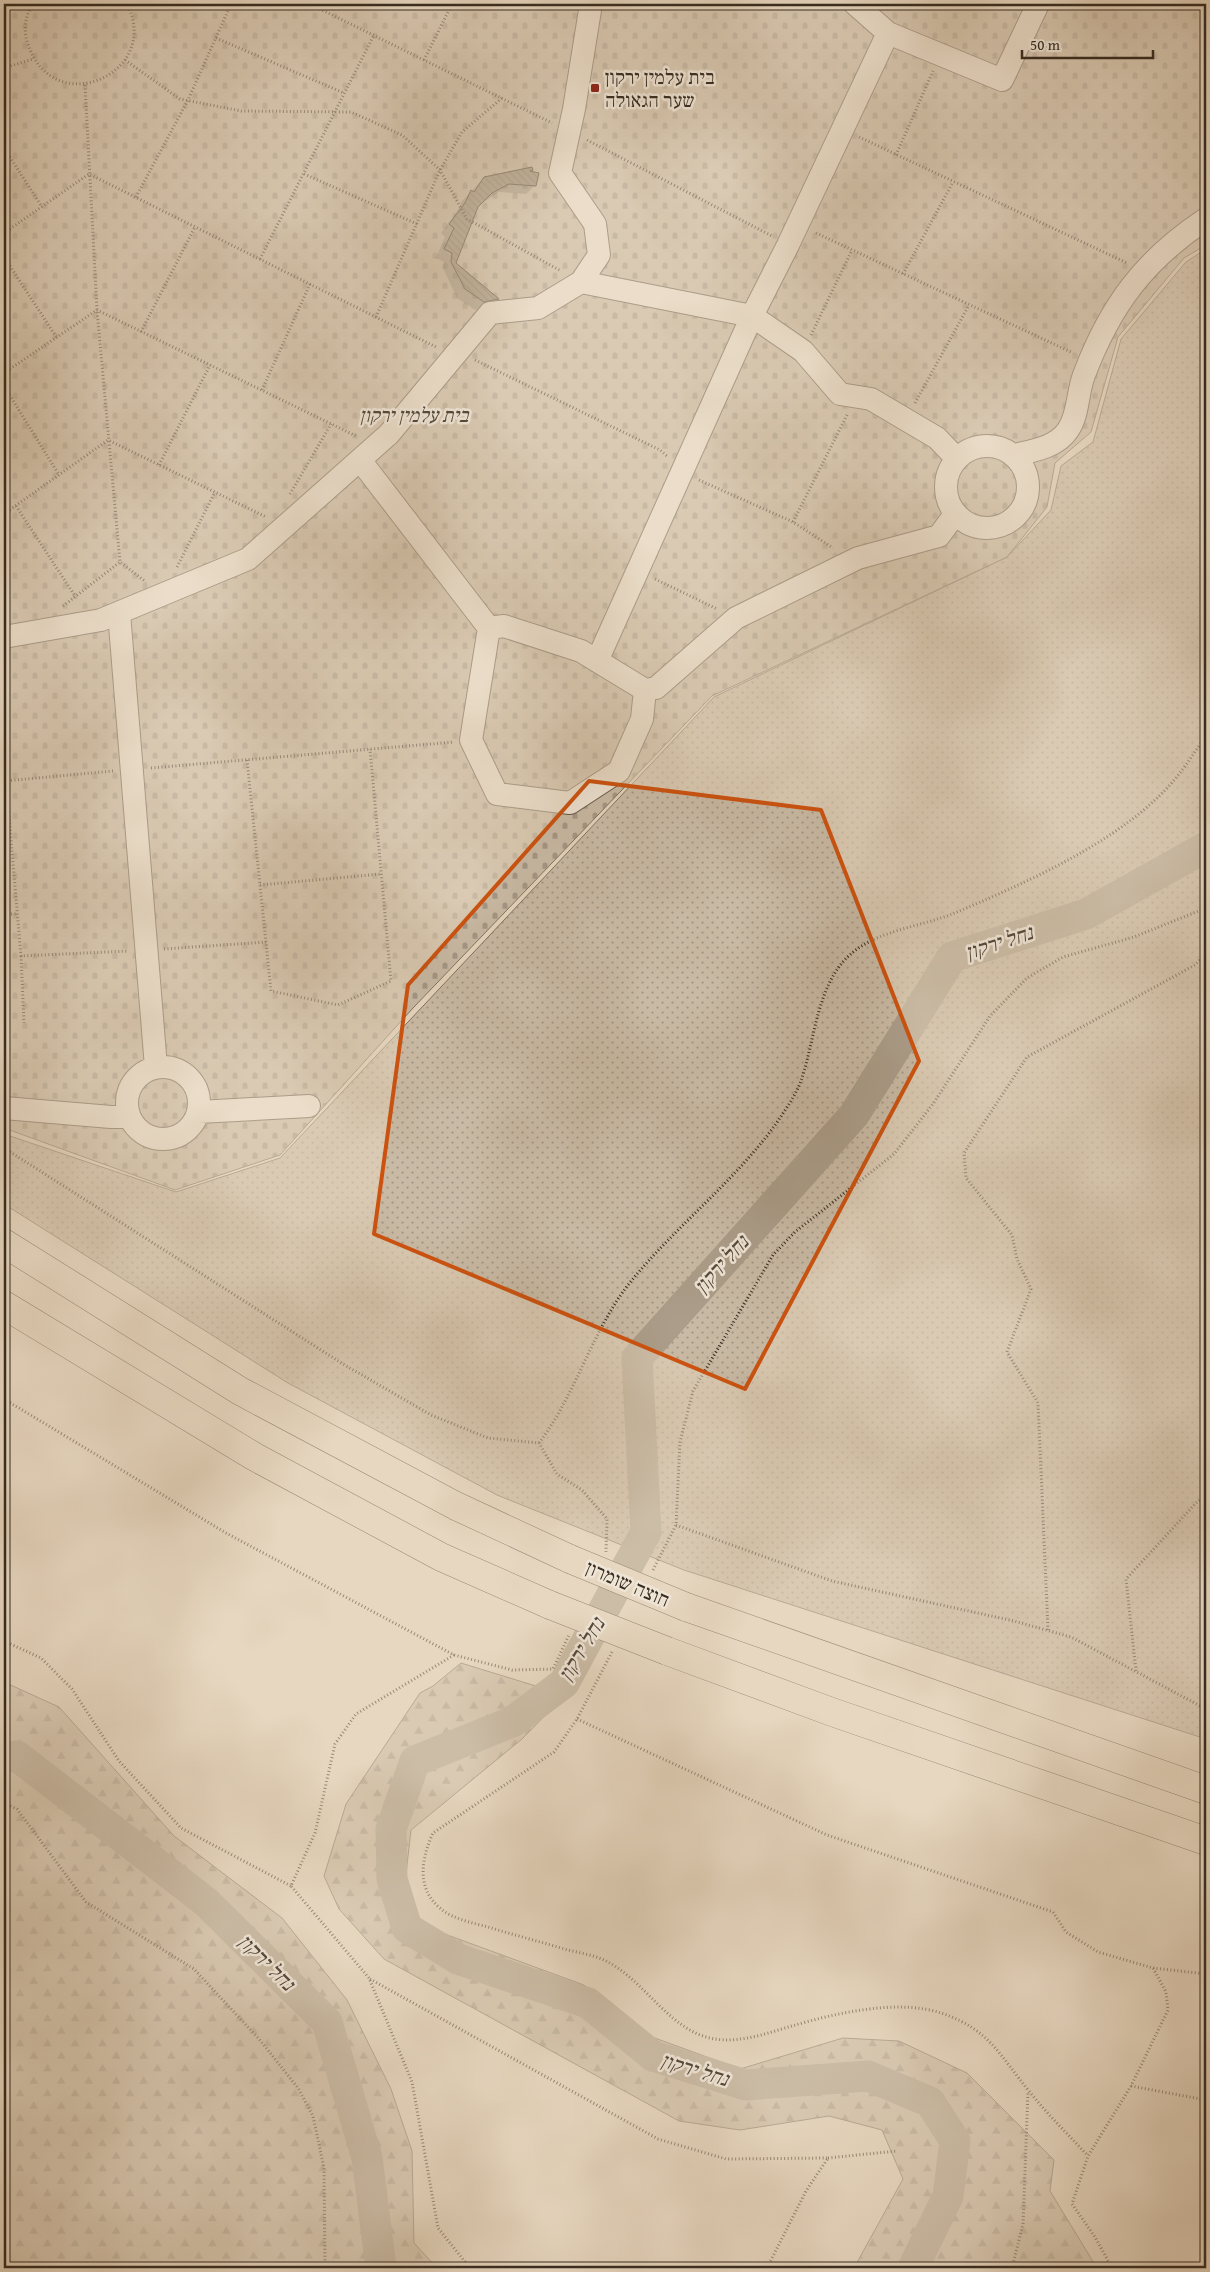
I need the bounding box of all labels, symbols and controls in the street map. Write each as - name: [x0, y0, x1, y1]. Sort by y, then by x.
- scale bar: [1022, 28, 1154, 60]
- text: 50 m: [1030, 34, 1061, 55]
- place label: בית עלמין ירקון שער הגאולה: [605, 62, 715, 114]
- marker: בית עלמין ירקון שער הגאולה: [589, 82, 601, 94]
- park label: בית עלמין ירקון: [360, 400, 470, 429]
- water label: נחל ירקון: [961, 916, 1039, 967]
- water label: נחל ירקון: [686, 1226, 757, 1300]
- street label: חוצה שומרון: [582, 1552, 674, 1614]
- water label: נחל ירקון: [550, 1610, 613, 1687]
- water label: נחל ירקון: [232, 1927, 304, 1999]
- water label: נחל ירקון: [657, 2044, 735, 2095]

